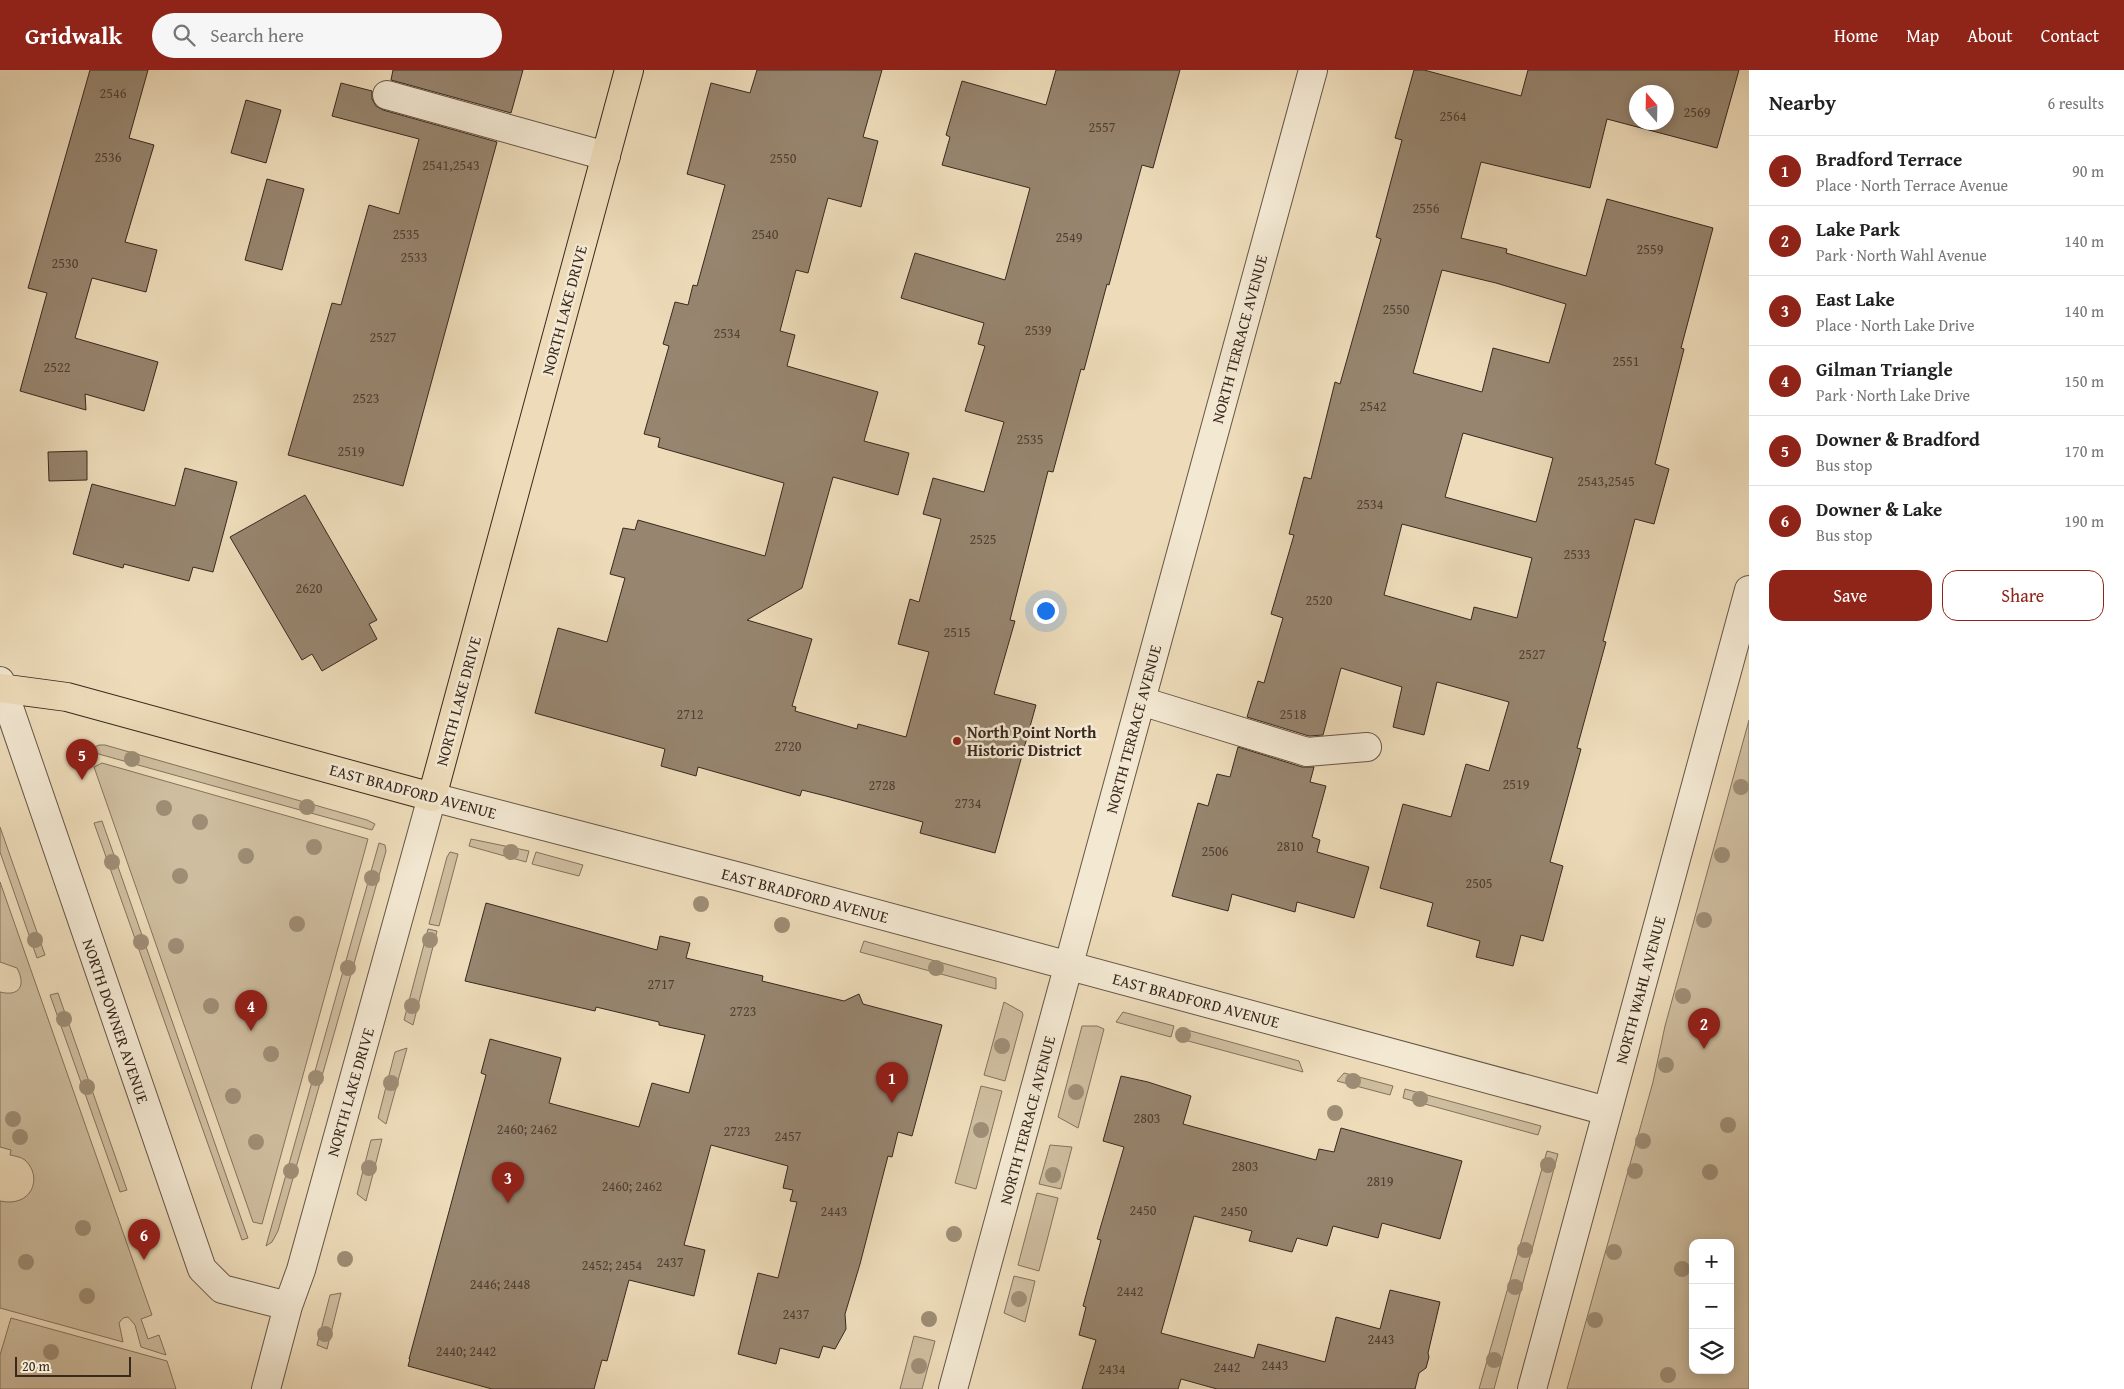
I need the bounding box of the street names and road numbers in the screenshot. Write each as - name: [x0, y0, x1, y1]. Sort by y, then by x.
- street label: NORTH LAKE DRIVE: [535, 243, 593, 377]
- street label: NORTH TERRACE AVENUE: [1205, 252, 1273, 426]
- street label: NORTH LAKE DRIVE: [429, 634, 487, 768]
- street label: NORTH TERRACE AVENUE: [1099, 642, 1167, 816]
- street label: EAST BRADFORD AVENUE: [327, 757, 499, 825]
- street label: EAST BRADFORD AVENUE: [719, 861, 891, 929]
- street label: NORTH WAHL AVENUE: [1609, 913, 1671, 1067]
- street label: NORTH DOWNER AVENUE: [77, 935, 155, 1107]
- street label: EAST BRADFORD AVENUE: [1110, 966, 1282, 1034]
- street label: NORTH LAKE DRIVE: [320, 1025, 380, 1159]
- street label: NORTH TERRACE AVENUE: [993, 1033, 1061, 1207]

